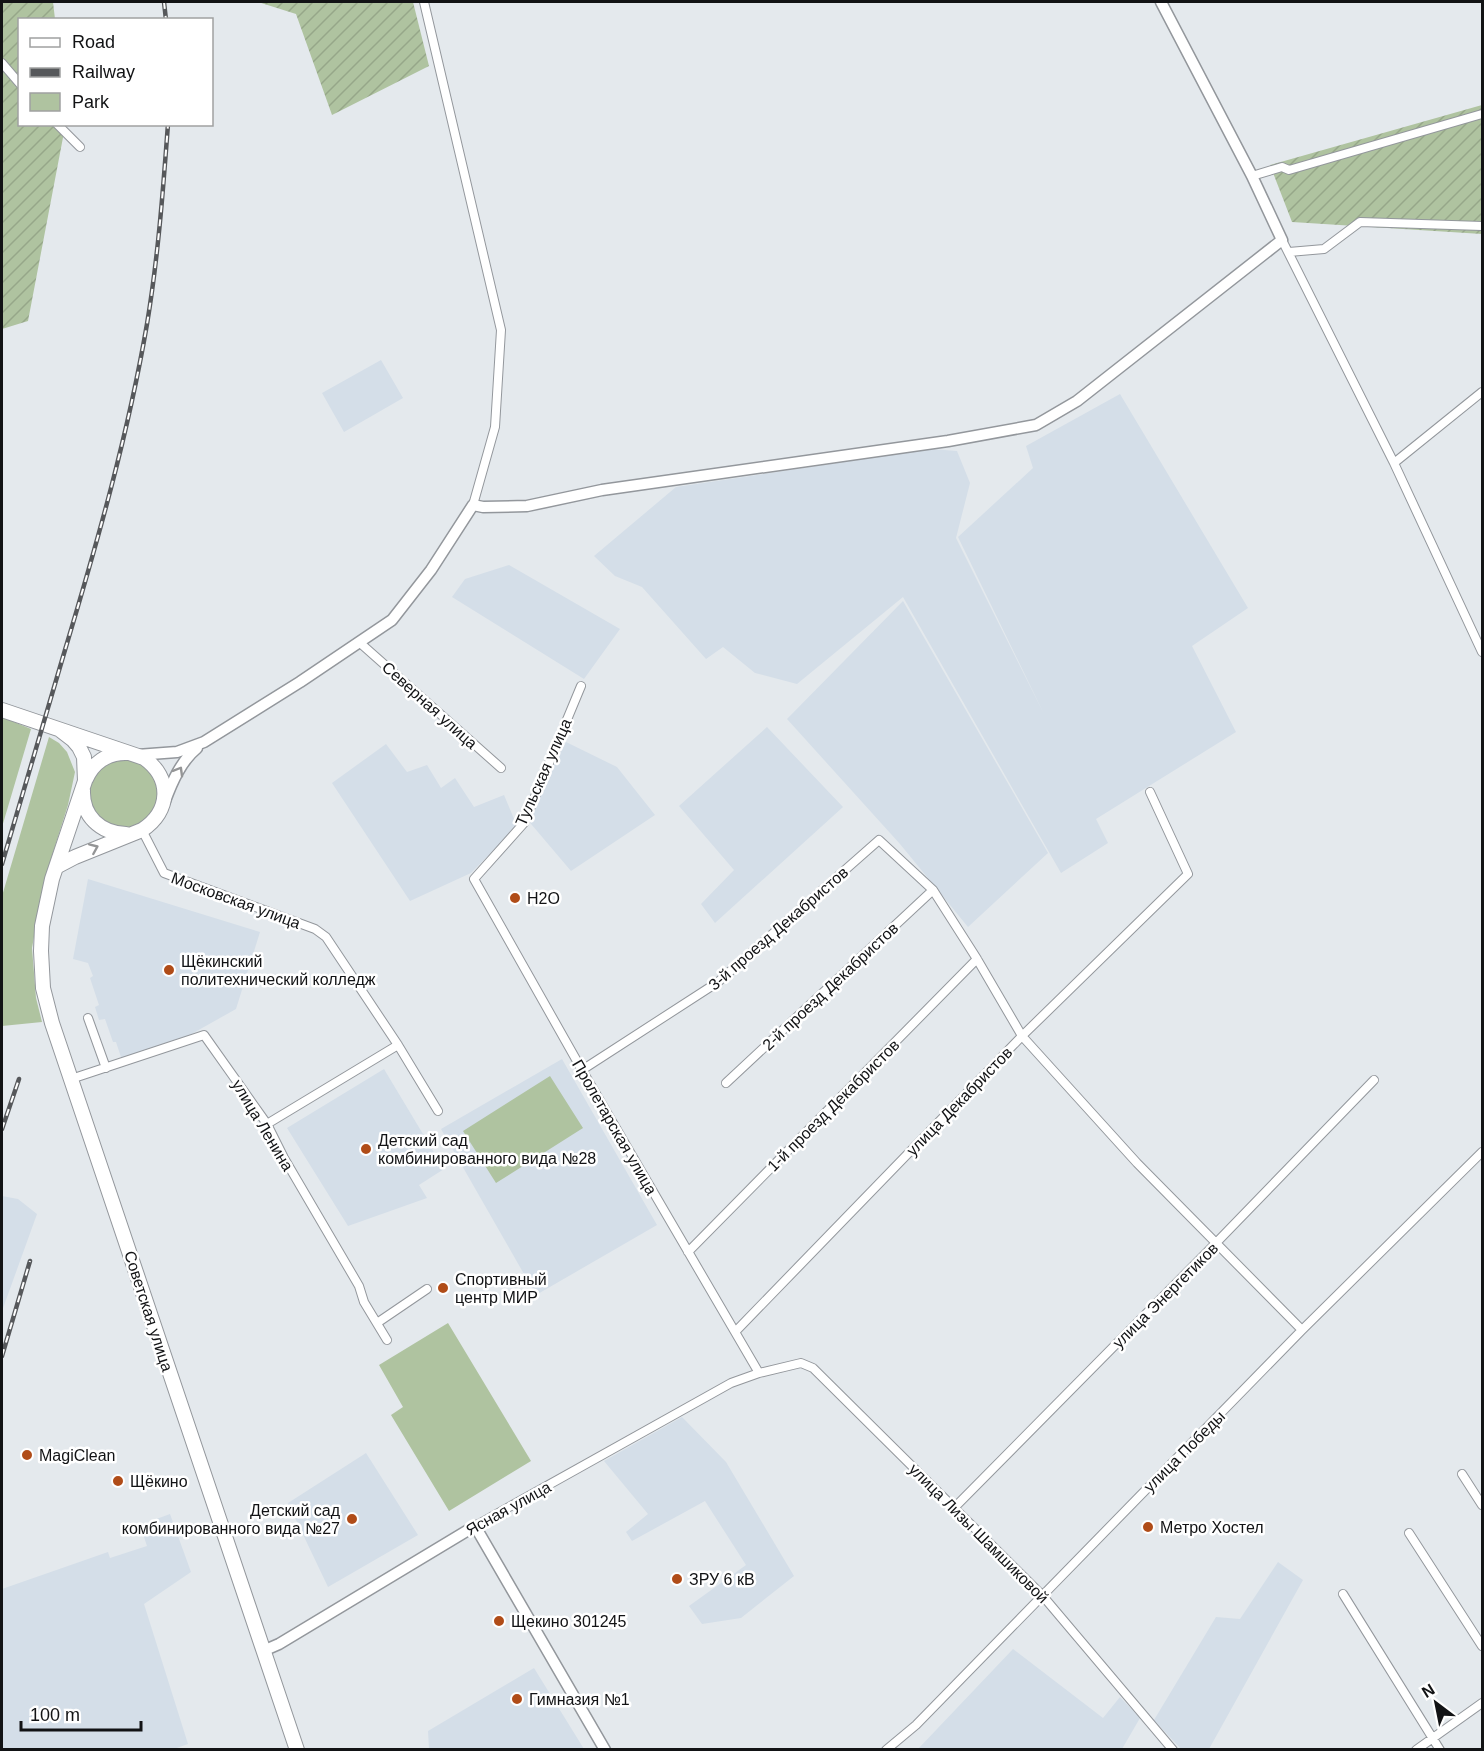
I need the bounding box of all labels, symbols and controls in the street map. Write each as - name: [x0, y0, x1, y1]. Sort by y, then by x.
- legend: [18, 18, 213, 126]
- text: Road: [72, 32, 115, 52]
- text: Railway: [72, 62, 135, 82]
- text: Park: [72, 92, 110, 112]
- street label: Северная улица: [379, 658, 481, 752]
- street label: Тульская улица: [512, 716, 575, 828]
- one-way arrow: [172, 767, 183, 777]
- one-way arrow: [88, 843, 99, 855]
- street label: 3-й проезд Декабристов: [705, 863, 851, 993]
- street label: Московская улица: [169, 869, 303, 932]
- place label: Н2О: [527, 890, 560, 907]
- marker: Н2О: [508, 891, 522, 905]
- street label: 2-й проезд Декабристов: [759, 919, 902, 1054]
- place label: Щёкинский политехнический колледж: [181, 953, 376, 988]
- marker: Щёкинский политехнический колледж: [162, 963, 176, 977]
- street label: 1-й проезд Декабристов: [764, 1036, 903, 1175]
- street label: улица Декабристов: [903, 1044, 1015, 1159]
- street label: Пролетарская улица: [569, 1057, 660, 1198]
- street label: улица Ленина: [229, 1077, 297, 1174]
- place label: Детский сад комбинированного вида №28: [378, 1132, 596, 1167]
- marker: Детский сад комбинированного вида №28: [359, 1142, 373, 1156]
- street label: улица Энергетиков: [1109, 1239, 1221, 1351]
- street label: Советская улица: [121, 1249, 176, 1374]
- place label: Спортивный центр МИР: [455, 1271, 547, 1306]
- marker: Спортивный центр МИР: [436, 1281, 450, 1295]
- street label: улица Победы: [1140, 1407, 1228, 1495]
- place label: MagiClean: [39, 1447, 115, 1464]
- marker: MagiClean: [20, 1448, 34, 1462]
- street label: улица Лизы Шамшиковой: [906, 1460, 1052, 1606]
- place label: Щёкино: [130, 1473, 188, 1490]
- marker: Щёкино: [111, 1474, 125, 1488]
- street label: Ясная улица: [463, 1478, 554, 1539]
- place label: Детский сад комбинированного вида №27: [122, 1502, 341, 1537]
- marker: Детский сад комбинированного вида №27: [345, 1512, 359, 1526]
- place label: Метро Хостел: [1160, 1519, 1264, 1536]
- marker: Метро Хостел: [1141, 1520, 1155, 1534]
- place label: ЗРУ 6 кВ: [689, 1571, 755, 1588]
- marker: ЗРУ 6 кВ: [670, 1572, 684, 1586]
- place label: Щекино 301245: [511, 1613, 627, 1630]
- marker: Щекино 301245: [492, 1614, 506, 1628]
- north arrow: [1406, 1673, 1466, 1733]
- text: N: [1419, 1680, 1438, 1701]
- place label: Гимназия №1: [529, 1691, 630, 1708]
- marker: Гимназия №1: [510, 1692, 524, 1706]
- scale bar: [21, 1694, 141, 1732]
- text: 100 m: [30, 1705, 80, 1725]

